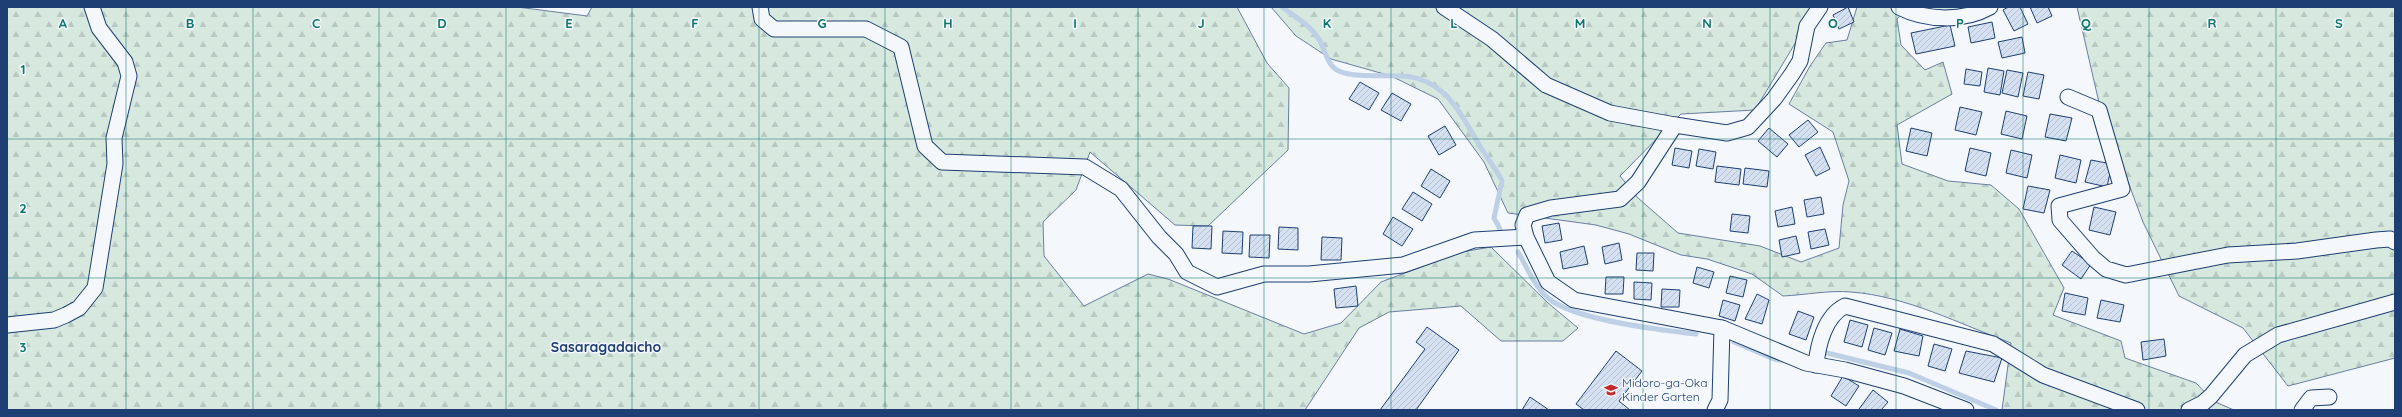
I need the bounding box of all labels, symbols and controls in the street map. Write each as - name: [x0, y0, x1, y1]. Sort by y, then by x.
- text: A: [59, 15, 68, 31]
- text: B: [186, 15, 194, 31]
- text: C: [312, 15, 320, 31]
- text: D: [437, 15, 447, 31]
- text: E: [565, 15, 573, 31]
- text: F: [691, 15, 699, 31]
- text: G: [817, 15, 827, 31]
- text: H: [943, 15, 953, 31]
- text: I: [1073, 15, 1077, 31]
- text: J: [1197, 15, 1205, 31]
- text: K: [1323, 15, 1332, 31]
- text: L: [1450, 15, 1458, 31]
- text: M: [1575, 15, 1585, 31]
- text: N: [1702, 15, 1712, 31]
- text: O: [1828, 15, 1838, 31]
- text: P: [1956, 15, 1964, 31]
- text: Q: [2081, 15, 2092, 31]
- text: R: [2208, 15, 2217, 31]
- text: S: [2335, 15, 2343, 31]
- text: 1: [20, 61, 26, 77]
- text: 2: [19, 200, 27, 216]
- district label: Sasaragadaicho: [551, 338, 661, 356]
- text: 3: [20, 339, 27, 355]
- place label: Midoro-ga-Oka Kinder Garten: [1622, 375, 1708, 404]
- school or university icon: Midoro-ga-Oka Kinder Garten: [1603, 382, 1619, 398]

